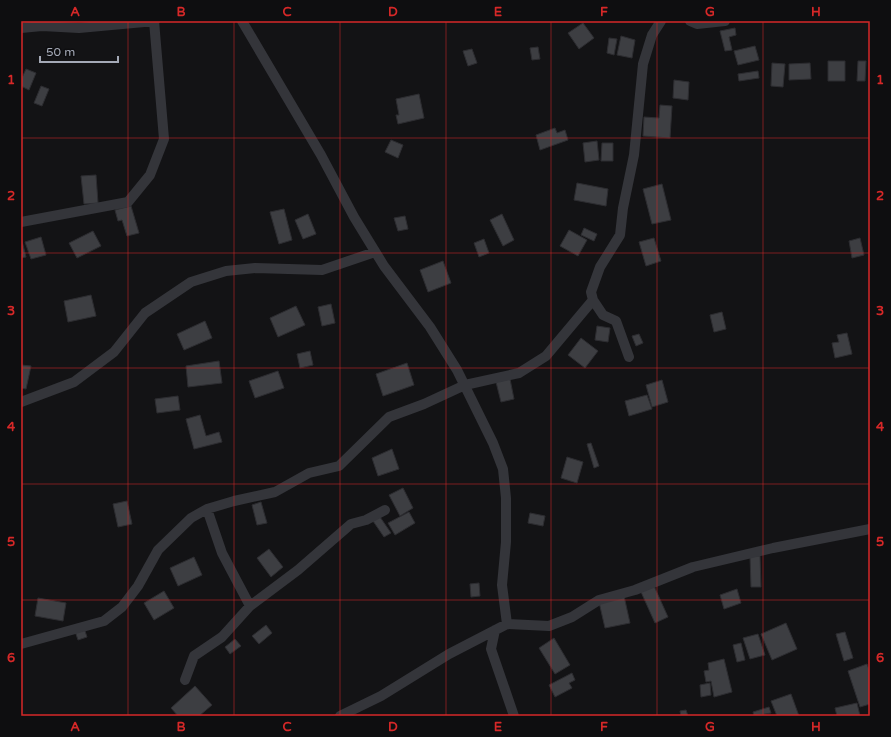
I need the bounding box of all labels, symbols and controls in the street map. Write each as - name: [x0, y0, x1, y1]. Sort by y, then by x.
- text: A: [70, 4, 80, 20]
- text: B: [176, 4, 186, 20]
- text: C: [282, 4, 292, 20]
- text: D: [388, 4, 398, 20]
- text: E: [494, 4, 502, 20]
- text: F: [600, 4, 608, 20]
- text: G: [705, 4, 715, 20]
- text: H: [811, 4, 821, 20]
- scale bar: [40, 38, 118, 64]
- text: 50 m: [46, 45, 75, 59]
- text: 1: [7, 72, 15, 88]
- text: 1: [876, 72, 884, 88]
- text: 2: [7, 188, 15, 204]
- text: 2: [876, 188, 884, 204]
- text: 3: [7, 303, 15, 319]
- text: 3: [876, 303, 884, 319]
- text: 4: [7, 419, 16, 435]
- text: 4: [876, 419, 885, 435]
- text: 5: [7, 534, 15, 550]
- text: 5: [876, 534, 884, 550]
- text: 6: [7, 650, 15, 666]
- text: 6: [876, 650, 884, 666]
- text: A: [70, 719, 80, 735]
- text: B: [176, 719, 186, 735]
- text: C: [282, 719, 292, 735]
- text: D: [388, 719, 398, 735]
- text: E: [494, 719, 502, 735]
- text: F: [600, 719, 608, 735]
- text: G: [705, 719, 715, 735]
- text: H: [811, 719, 821, 735]

